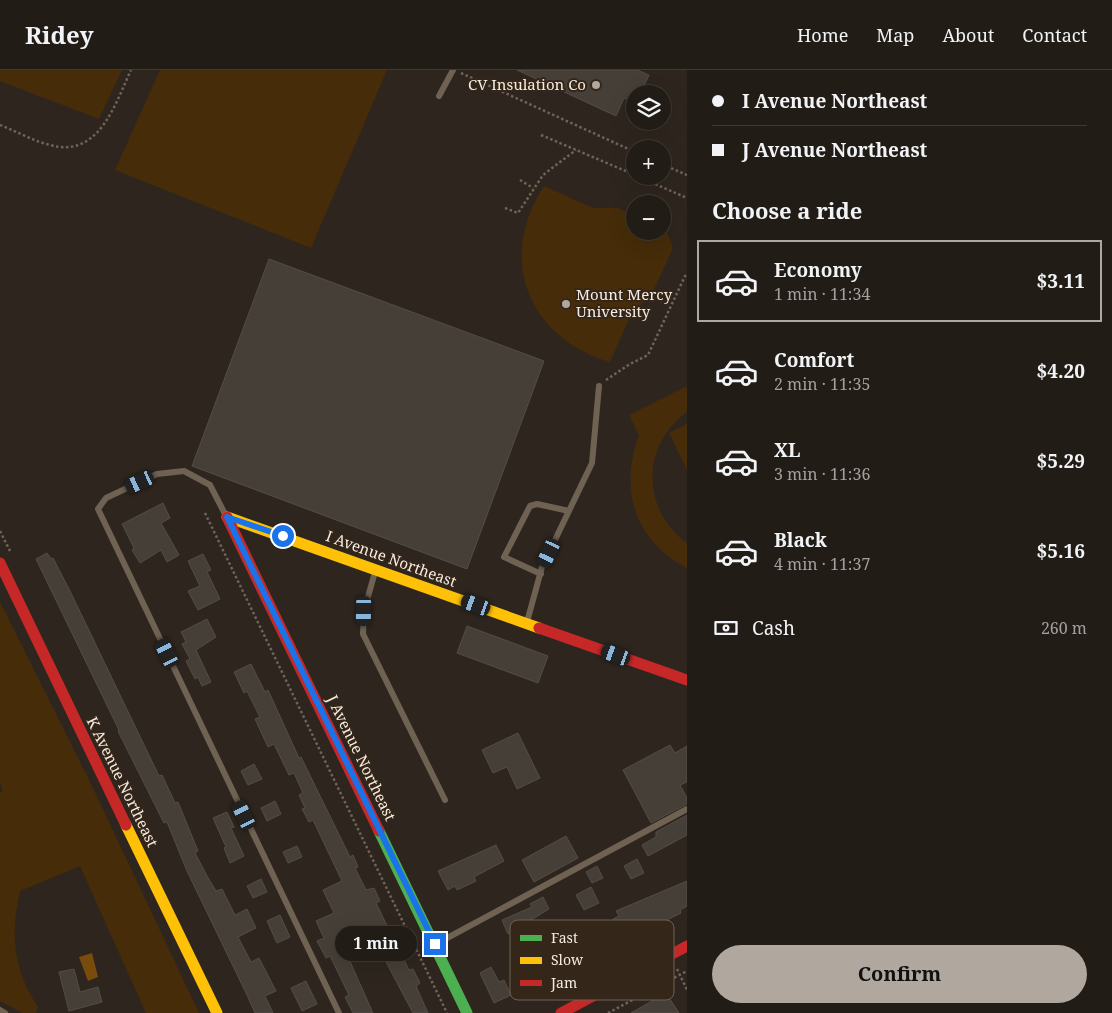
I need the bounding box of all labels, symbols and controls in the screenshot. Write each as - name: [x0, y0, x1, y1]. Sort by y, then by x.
- text: Ridey: [25, 18, 94, 51]
- text: Home: [797, 23, 848, 47]
- text: Map: [876, 23, 914, 47]
- text: About: [942, 23, 994, 47]
- text: Contact: [1022, 23, 1087, 47]
- place label: CV Insulation Co: [468, 74, 586, 94]
- marker: CV Insulation Co: [590, 79, 602, 91]
- map controls: [626, 85, 671, 240]
- button: layers: [626, 85, 671, 130]
- text: I Avenue Northeast: [742, 88, 927, 114]
- text: J Avenue Northeast: [742, 137, 927, 163]
- button: +: [626, 140, 671, 185]
- button: −: [626, 195, 671, 240]
- text: Choose a ride: [712, 195, 862, 225]
- text: Economy: [774, 257, 862, 283]
- icon: car: [714, 259, 759, 304]
- text: $3.11: [1036, 268, 1085, 294]
- text: 1 min · 11:34: [774, 283, 870, 305]
- place label: Mount Mercy University: [576, 284, 673, 321]
- marker: Mount Mercy University: [560, 298, 572, 310]
- text: Comfort: [774, 347, 854, 373]
- icon: car: [714, 349, 759, 394]
- text: $4.20: [1036, 358, 1085, 384]
- text: 2 min · 11:35: [774, 373, 870, 395]
- text: XL: [774, 437, 800, 463]
- icon: car: [714, 439, 759, 484]
- text: $5.29: [1036, 448, 1085, 474]
- text: 3 min · 11:36: [774, 463, 870, 485]
- car: [123, 469, 156, 495]
- route start: [272, 525, 294, 547]
- street label: I Avenue Northeast: [323, 525, 459, 591]
- text: Black: [774, 527, 827, 553]
- icon: car: [714, 529, 759, 574]
- car: [535, 536, 562, 570]
- text: $5.16: [1036, 538, 1085, 564]
- text: 4 min · 11:37: [774, 553, 870, 575]
- car: [459, 593, 492, 617]
- car: [356, 596, 371, 626]
- icon: cash: [712, 614, 740, 642]
- text: Cash: [752, 615, 795, 641]
- text: 260 m: [1041, 617, 1087, 639]
- car: [153, 636, 180, 670]
- car: [599, 643, 632, 667]
- street label: J Avenue Northeast: [322, 691, 401, 824]
- street label: K Avenue Northeast: [83, 713, 163, 850]
- car: [230, 798, 257, 832]
- legend: [510, 920, 674, 1000]
- callout: 1 min: [335, 926, 418, 962]
- text: Fast: [551, 928, 578, 947]
- text: 1 min: [353, 932, 399, 954]
- route end: [424, 933, 446, 955]
- button: Confirm: [712, 945, 1087, 1003]
- text: Slow: [551, 950, 584, 969]
- text: Jam: [550, 973, 577, 992]

